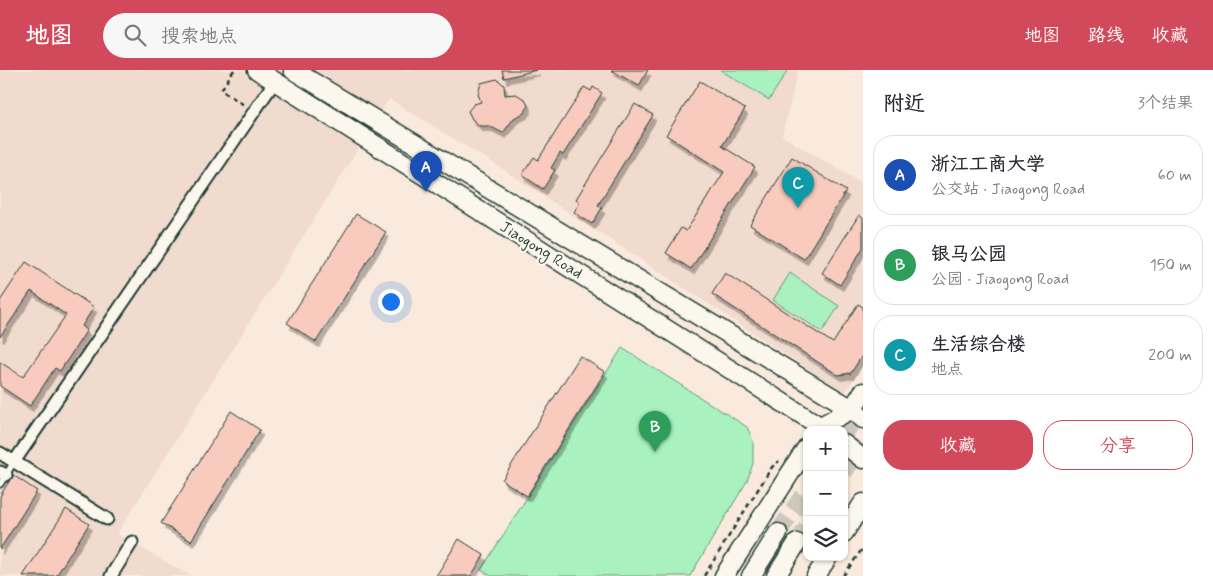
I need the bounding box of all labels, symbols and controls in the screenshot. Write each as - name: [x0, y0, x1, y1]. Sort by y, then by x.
- search box: [103, 13, 453, 58]
- text: 地图: [25, 21, 73, 52]
- icon: search: [121, 21, 149, 49]
- text: 搜索地点: [161, 24, 237, 49]
- text: 地图: [1024, 24, 1060, 48]
- text: 路线: [1088, 24, 1124, 48]
- text: 收藏: [1152, 24, 1188, 48]
- text: 附近: [883, 90, 925, 118]
- text: 3个结果: [1138, 93, 1193, 114]
- pin: A: [410, 151, 442, 192]
- text: 浙江工商大学: [931, 152, 1045, 177]
- text: A: [895, 165, 905, 186]
- text: 60 m: [1158, 165, 1192, 186]
- pin: C: [782, 167, 814, 208]
- text: 公交站 · Jiaogong Road: [931, 179, 1085, 200]
- street label: Jiaogong Road: [495, 217, 587, 285]
- text: 银马公园: [931, 242, 1007, 267]
- text: B: [895, 255, 905, 276]
- text: 150 m: [1150, 255, 1192, 276]
- text: 公园 · Jiaogong Road: [931, 269, 1069, 290]
- your location: [378, 289, 404, 315]
- text: 生活综合楼: [931, 332, 1026, 357]
- text: C: [894, 345, 906, 366]
- text: 200 m: [1148, 345, 1192, 366]
- text: 地点: [931, 359, 963, 380]
- pin: B: [639, 411, 671, 452]
- button: 收藏: [883, 420, 1033, 470]
- button: 分享: [1043, 420, 1193, 470]
- map controls: [803, 426, 848, 561]
- button: +: [803, 426, 848, 471]
- button: −: [803, 471, 848, 516]
- button: layers: [803, 516, 848, 561]

